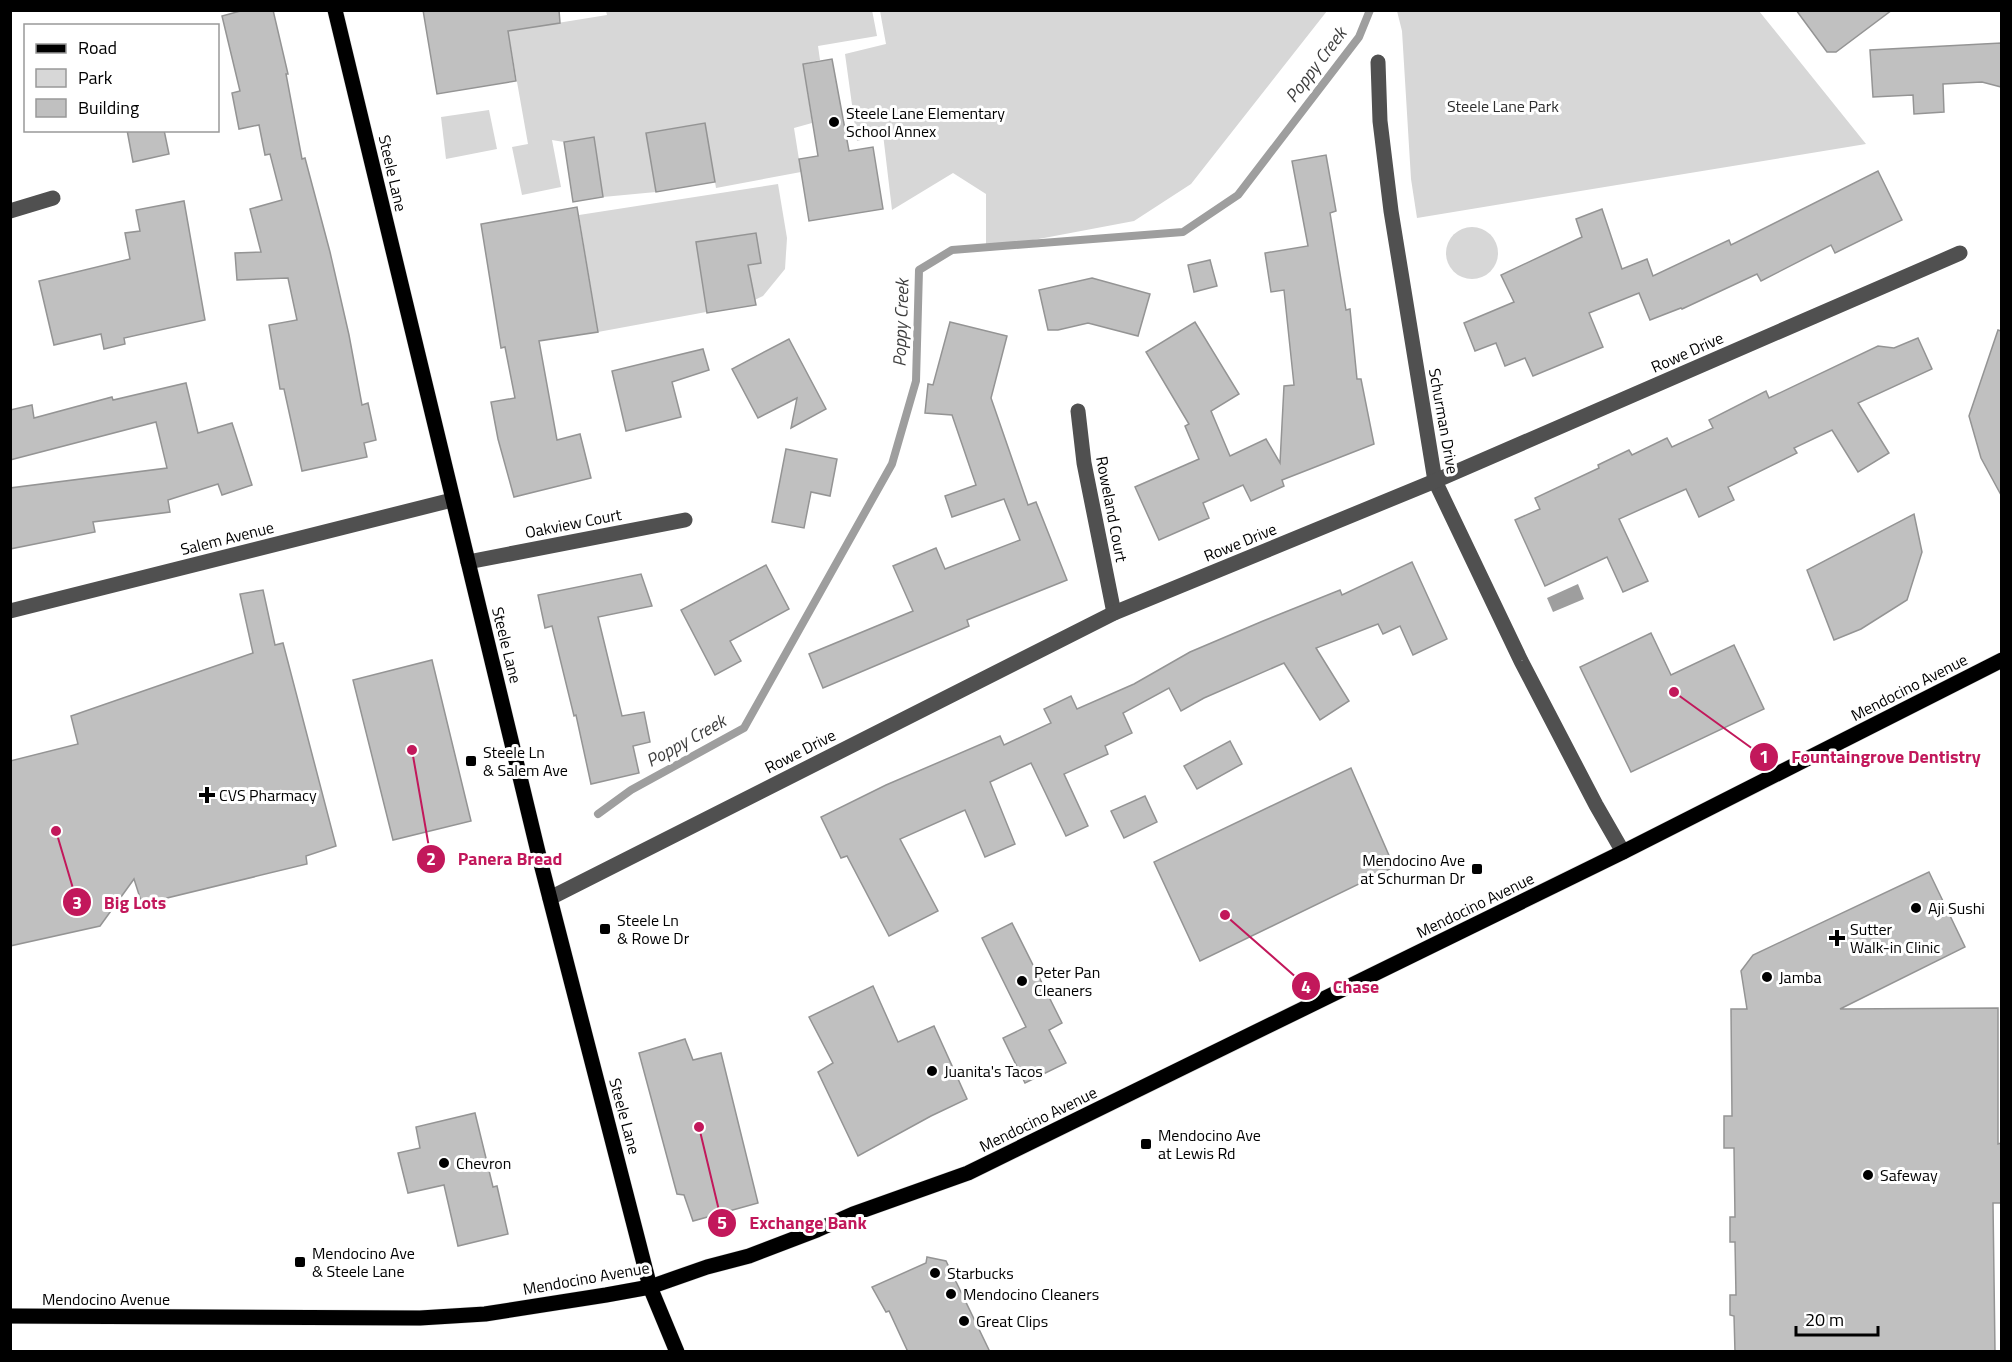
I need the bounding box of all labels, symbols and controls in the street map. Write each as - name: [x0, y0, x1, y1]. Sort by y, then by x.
- water label: Poppy Creek: [1278, 20, 1354, 108]
- legend: [24, 24, 219, 132]
- text: Road: [78, 34, 117, 61]
- text: Park: [78, 64, 113, 91]
- text: Building: [78, 94, 139, 121]
- park label: Steele Lane Park: [1447, 94, 1559, 118]
- place label: Steele Lane Elementary School Annex: [846, 101, 1005, 143]
- marker: Steele Lane Elementary School Annex: [827, 115, 841, 129]
- street label: Steele Lane: [373, 132, 413, 214]
- water label: Poppy Creek: [885, 277, 916, 367]
- street label: Rowe Drive: [1647, 325, 1727, 379]
- street label: Schurman Drive: [1423, 366, 1465, 476]
- street label: Roweland Court: [1090, 454, 1134, 564]
- street label: Oakview Court: [523, 502, 624, 544]
- street label: Salem Avenue: [178, 515, 276, 561]
- street label: Rowe Drive: [1200, 516, 1280, 568]
- street label: Steele Lane: [486, 604, 528, 686]
- street label: Mendocino Avenue: [1847, 647, 1971, 727]
- water label: Poppy Creek: [641, 707, 732, 774]
- street label: Rowe Drive: [760, 723, 840, 779]
- callout: Fountaingrove Dentistry: [1749, 739, 1993, 775]
- place label: Steele Ln & Salem Ave: [483, 740, 568, 782]
- text: 1: [1759, 743, 1769, 770]
- text: Fountaingrove Dentistry: [1791, 743, 1981, 770]
- marker: Steele Ln & Salem Ave: [464, 754, 478, 768]
- place label: CVS Pharmacy: [219, 783, 317, 807]
- marker: CVS Pharmacy: [200, 788, 214, 802]
- callout: Panera Bread: [416, 841, 575, 877]
- text: 2: [426, 845, 436, 872]
- text: Panera Bread: [458, 845, 562, 872]
- place label: Mendocino Ave at Schurman Dr: [1360, 848, 1465, 890]
- marker: Mendocino Ave at Schurman Dr: [1470, 862, 1484, 876]
- street label: Mendocino Avenue: [1412, 866, 1538, 944]
- callout: Big Lots: [62, 884, 178, 920]
- text: 3: [72, 889, 82, 916]
- text: Big Lots: [104, 889, 166, 916]
- place label: Aji Sushi: [1928, 896, 1985, 920]
- marker: Aji Sushi: [1909, 901, 1923, 915]
- place label: Steele Ln & Rowe Dr: [617, 908, 690, 950]
- place label: Sutter Walk-in Clinic: [1850, 917, 1940, 959]
- marker: Steele Ln & Rowe Dr: [598, 922, 612, 936]
- marker: Sutter Walk-in Clinic: [1828, 929, 1846, 947]
- place label: Peter Pan Cleaners: [1034, 960, 1100, 1002]
- place label: Jamba: [1779, 965, 1821, 989]
- callout: Chase: [1291, 968, 1392, 1004]
- marker: Jamba: [1760, 970, 1774, 984]
- text: 4: [1301, 973, 1311, 1000]
- text: Chase: [1333, 973, 1379, 1000]
- marker: Peter Pan Cleaners: [1015, 974, 1029, 988]
- place label: Juanita's Tacos: [944, 1059, 1043, 1083]
- marker: Juanita's Tacos: [925, 1064, 939, 1078]
- street label: Steele Lane: [603, 1075, 647, 1157]
- street label: Mendocino Avenue: [975, 1080, 1101, 1158]
- place label: Mendocino Ave at Lewis Rd: [1158, 1123, 1261, 1165]
- marker: Mendocino Ave at Lewis Rd: [1139, 1137, 1153, 1151]
- place label: Chevron: [456, 1151, 511, 1175]
- marker: Chevron: [437, 1156, 451, 1170]
- place label: Safeway: [1880, 1163, 1938, 1187]
- marker: Safeway: [1861, 1168, 1875, 1182]
- callout: Exchange Bank: [707, 1205, 878, 1241]
- text: 5: [717, 1209, 727, 1236]
- text: Exchange Bank: [749, 1209, 868, 1236]
- place label: Mendocino Ave & Steele Lane: [312, 1241, 415, 1283]
- marker: Mendocino Ave & Steele Lane: [293, 1255, 307, 1269]
- street label: Mendocino Avenue: [521, 1255, 651, 1301]
- place label: Starbucks: [947, 1261, 1014, 1285]
- marker: Starbucks: [928, 1266, 942, 1280]
- place label: Mendocino Cleaners: [963, 1282, 1099, 1306]
- street label: Mendocino Avenue: [42, 1287, 170, 1311]
- marker: Mendocino Cleaners: [944, 1287, 958, 1301]
- scale bar: [1796, 1299, 1878, 1337]
- text: 20 m: [1805, 1306, 1844, 1333]
- place label: Great Clips: [976, 1309, 1048, 1333]
- marker: Great Clips: [957, 1314, 971, 1328]

